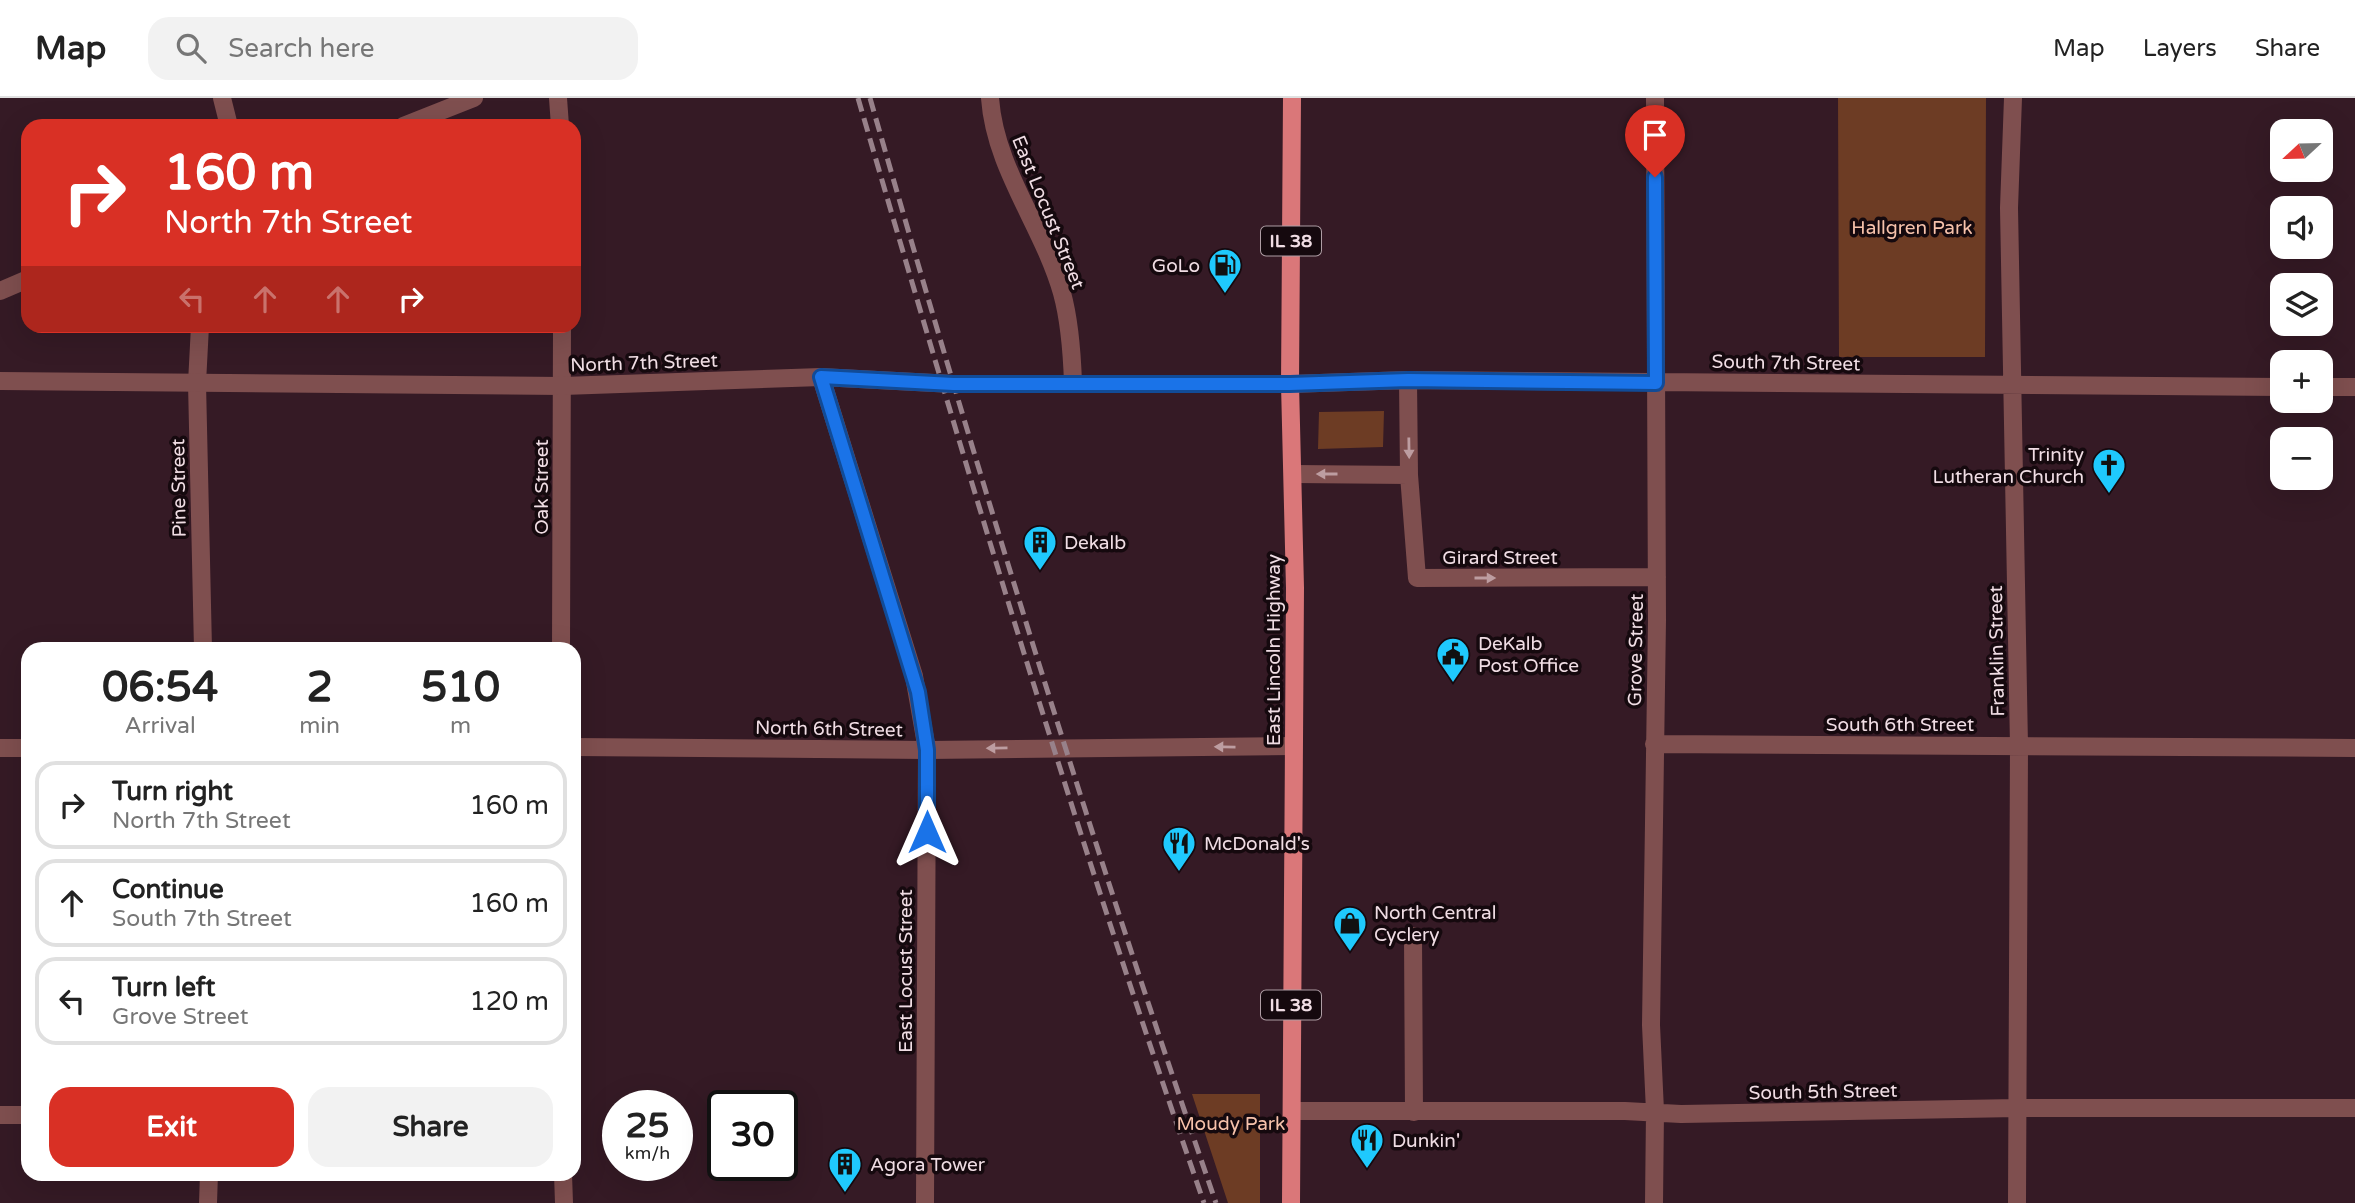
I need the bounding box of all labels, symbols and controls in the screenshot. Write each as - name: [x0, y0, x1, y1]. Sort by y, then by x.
- search box: [148, 17, 638, 80]
- text: Map: [35, 29, 106, 68]
- icon: search: [172, 29, 210, 67]
- text: Search here: [228, 33, 374, 64]
- text: Map: [2053, 34, 2105, 63]
- text: Layers: [2143, 34, 2217, 63]
- text: Share: [2255, 34, 2320, 63]
- pin: [1625, 105, 1685, 177]
- icon: arrive: [1636, 116, 1674, 154]
- north arrow: [2270, 119, 2333, 182]
- map controls: [2270, 119, 2333, 490]
- street label: East Locust Street: [1007, 132, 1089, 292]
- text: 160 m: [164, 144, 314, 203]
- icon: right: [49, 147, 140, 238]
- button: sound: [2270, 196, 2333, 259]
- text: North 7th Street: [164, 204, 413, 242]
- park label: Hallgren Park: [1851, 217, 1973, 239]
- road number: IL 38: [1261, 226, 1321, 256]
- fuel station icon: GoLo: [1206, 246, 1244, 295]
- place label: GoLo: [1152, 255, 1200, 277]
- button: layers: [2270, 273, 2333, 336]
- icon: left: [173, 280, 211, 318]
- icon: ahead: [246, 280, 284, 318]
- icon: ahead: [319, 280, 357, 318]
- icon: right: [392, 280, 430, 318]
- street label: North 7th Street: [570, 349, 718, 377]
- button: +: [2270, 350, 2333, 413]
- street label: South 7th Street: [1711, 351, 1860, 375]
- button: −: [2270, 427, 2333, 490]
- one-way arrow: [1403, 437, 1415, 459]
- street label: Pine Street: [167, 438, 191, 538]
- street label: Oak Street: [531, 439, 553, 535]
- place label: Trinity Lutheran Church: [1932, 444, 2084, 488]
- church icon: Trinity Lutheran Church: [2090, 446, 2128, 495]
- one-way arrow: [1316, 468, 1338, 480]
- building icon: Dekalb: [1021, 523, 1059, 572]
- place label: Dekalb: [1064, 532, 1126, 554]
- street label: Girard Street: [1442, 547, 1558, 569]
- street label: East Lincoln Highway: [1263, 554, 1285, 746]
- one-way arrow: [1474, 572, 1496, 584]
- street label: Franklin Street: [1985, 585, 2009, 717]
- street label: Grove Street: [1624, 593, 1648, 707]
- place label: DeKalb Post Office: [1478, 633, 1579, 677]
- public building icon: DeKalb Post Office: [1434, 635, 1472, 684]
- text: 06:54: [102, 662, 218, 713]
- text: 2: [306, 662, 333, 713]
- text: 510: [421, 662, 500, 713]
- text: Arrival: [125, 712, 196, 740]
- text: min: [299, 712, 340, 740]
- text: m: [450, 712, 471, 740]
- street label: South 6th Street: [1826, 714, 1974, 736]
- street label: North 6th Street: [755, 717, 903, 741]
- one-way arrow: [1213, 741, 1235, 752]
- one-way arrow: [986, 743, 1008, 754]
- text: Turn right: [112, 776, 233, 807]
- icon: right: [53, 786, 91, 824]
- text: 160 m: [469, 790, 549, 821]
- position arrow: [890, 795, 964, 869]
- text: North 7th Street: [112, 807, 291, 835]
- restaurant icon: McDonald's: [1160, 824, 1198, 873]
- place label: McDonald's: [1204, 833, 1310, 855]
- text: Continue: [112, 874, 224, 905]
- icon: ahead: [53, 884, 91, 922]
- text: 160 m: [469, 888, 549, 919]
- street label: East Locust Street: [895, 889, 917, 1053]
- place label: North Central Cyclery: [1374, 902, 1497, 946]
- shop icon: North Central Cyclery: [1331, 904, 1369, 953]
- text: South 7th Street: [112, 905, 292, 933]
- text: Turn left: [112, 972, 215, 1003]
- icon: left: [53, 982, 91, 1020]
- text: 120 m: [469, 986, 549, 1017]
- road number: IL 38: [1261, 991, 1321, 1020]
- text: Grove Street: [112, 1003, 248, 1031]
- street label: South 5th Street: [1749, 1080, 1898, 1104]
- button: Exit: [49, 1087, 294, 1167]
- button: Share: [308, 1087, 553, 1167]
- speed limit sign: 30: [707, 1090, 798, 1181]
- text: 25: [626, 1105, 669, 1147]
- park label: Moudy Park: [1177, 1113, 1285, 1135]
- restaurant icon: Dunkin': [1348, 1121, 1386, 1170]
- place label: Dunkin': [1392, 1130, 1460, 1152]
- text: km/h: [625, 1142, 670, 1164]
- building icon: Agora Tower: [826, 1145, 864, 1194]
- place label: Agora Tower: [870, 1154, 986, 1176]

